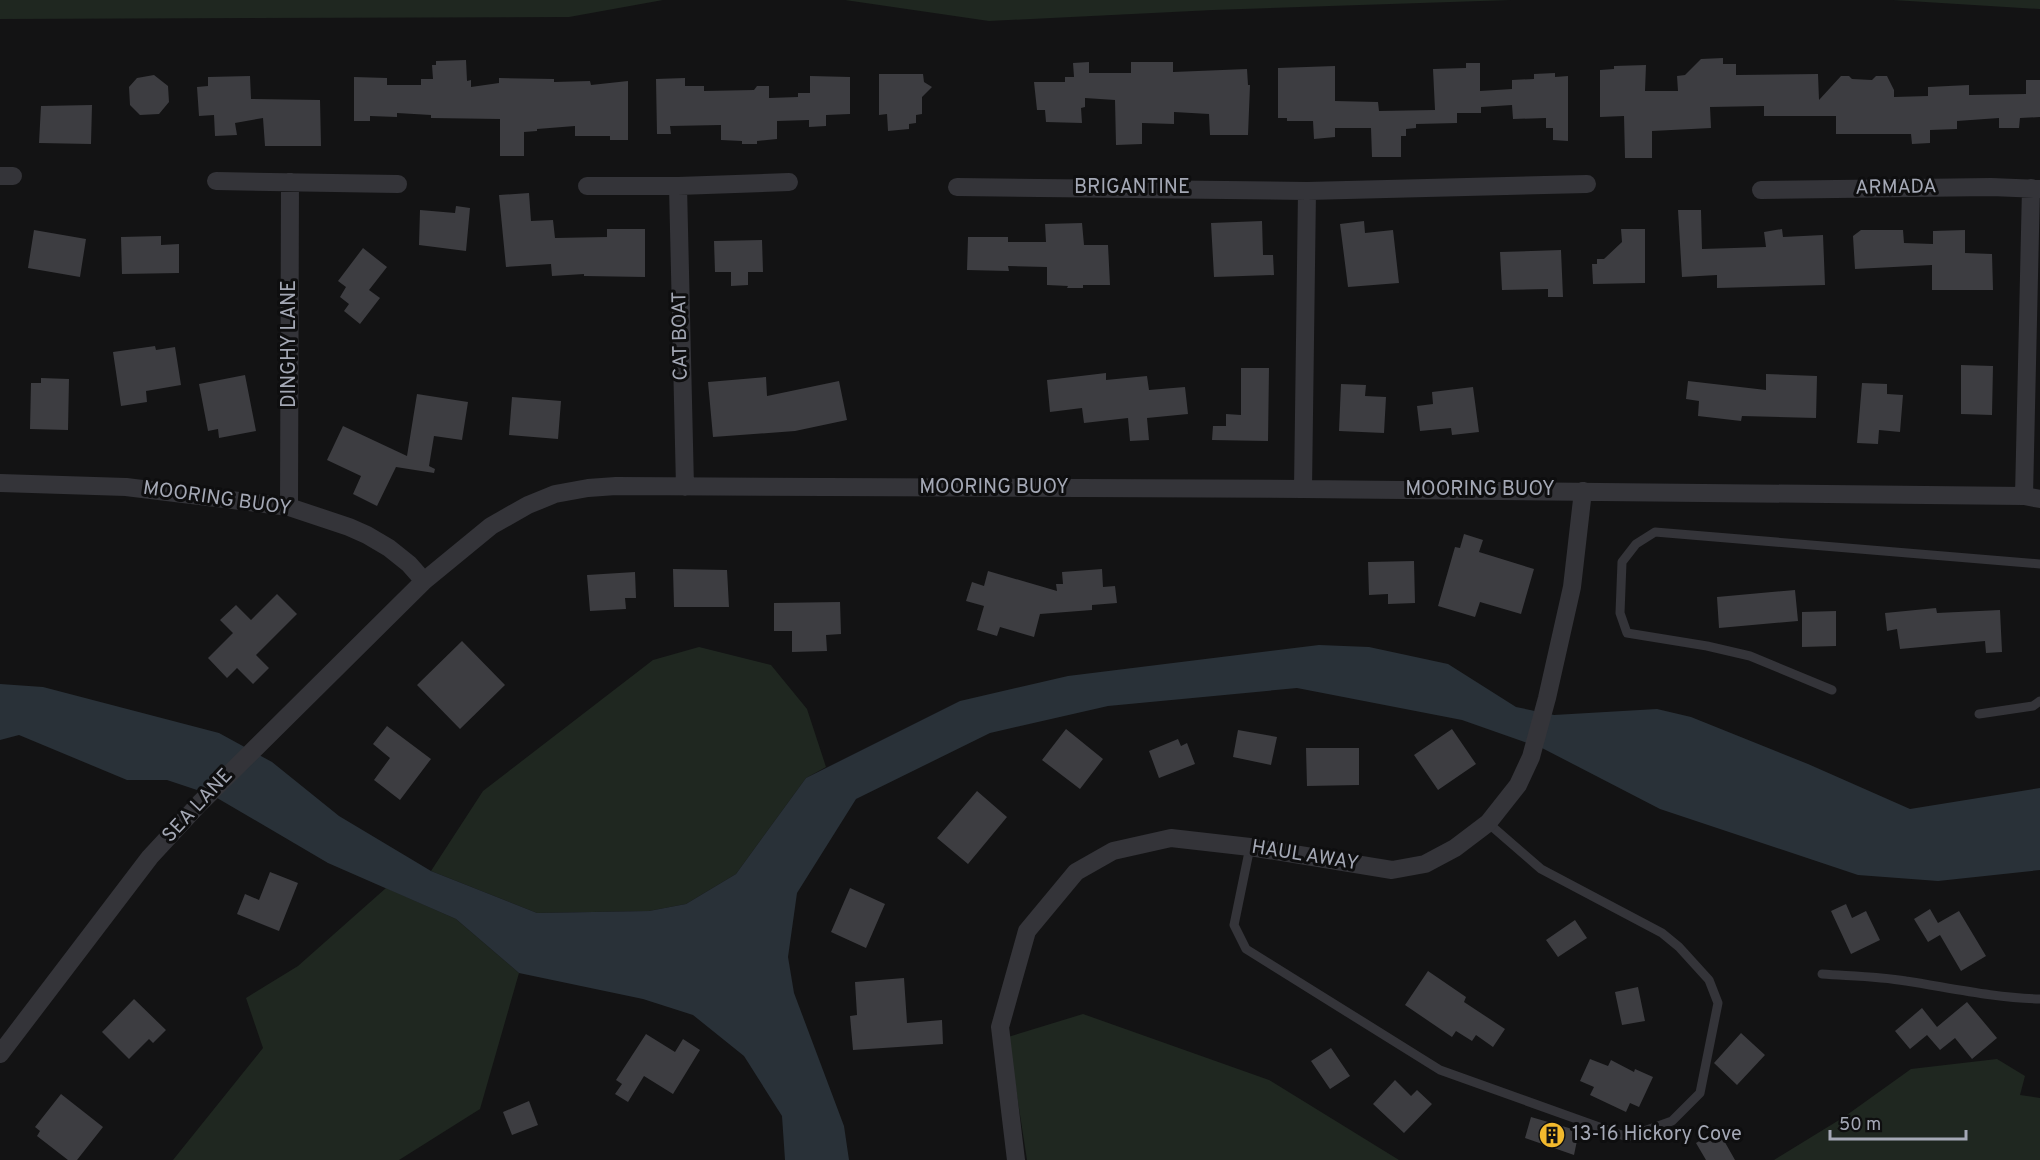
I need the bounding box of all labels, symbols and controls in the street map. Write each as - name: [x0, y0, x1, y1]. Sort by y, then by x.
- street label: ARMADA: [1855, 174, 1937, 202]
- street label: BRIGANTINE: [1074, 175, 1190, 201]
- street label: DINGHY LANE: [277, 280, 303, 408]
- street label: CAT BOAT: [667, 291, 695, 381]
- street label: MOORING BUOY: [919, 475, 1069, 501]
- street label: MOORING BUOY: [141, 476, 293, 522]
- street label: MOORING BUOY: [1405, 477, 1555, 503]
- street label: SEA LANE: [157, 763, 239, 849]
- street label: HAUL AWAY: [1250, 835, 1361, 877]
- scale bar: [1830, 1103, 1966, 1141]
- text: 50 m: [1839, 1114, 1881, 1137]
- building icon: 13-16 Hickory Cove: [1537, 1120, 1567, 1150]
- place label: 13-16 Hickory Cove: [1572, 1122, 1742, 1148]

